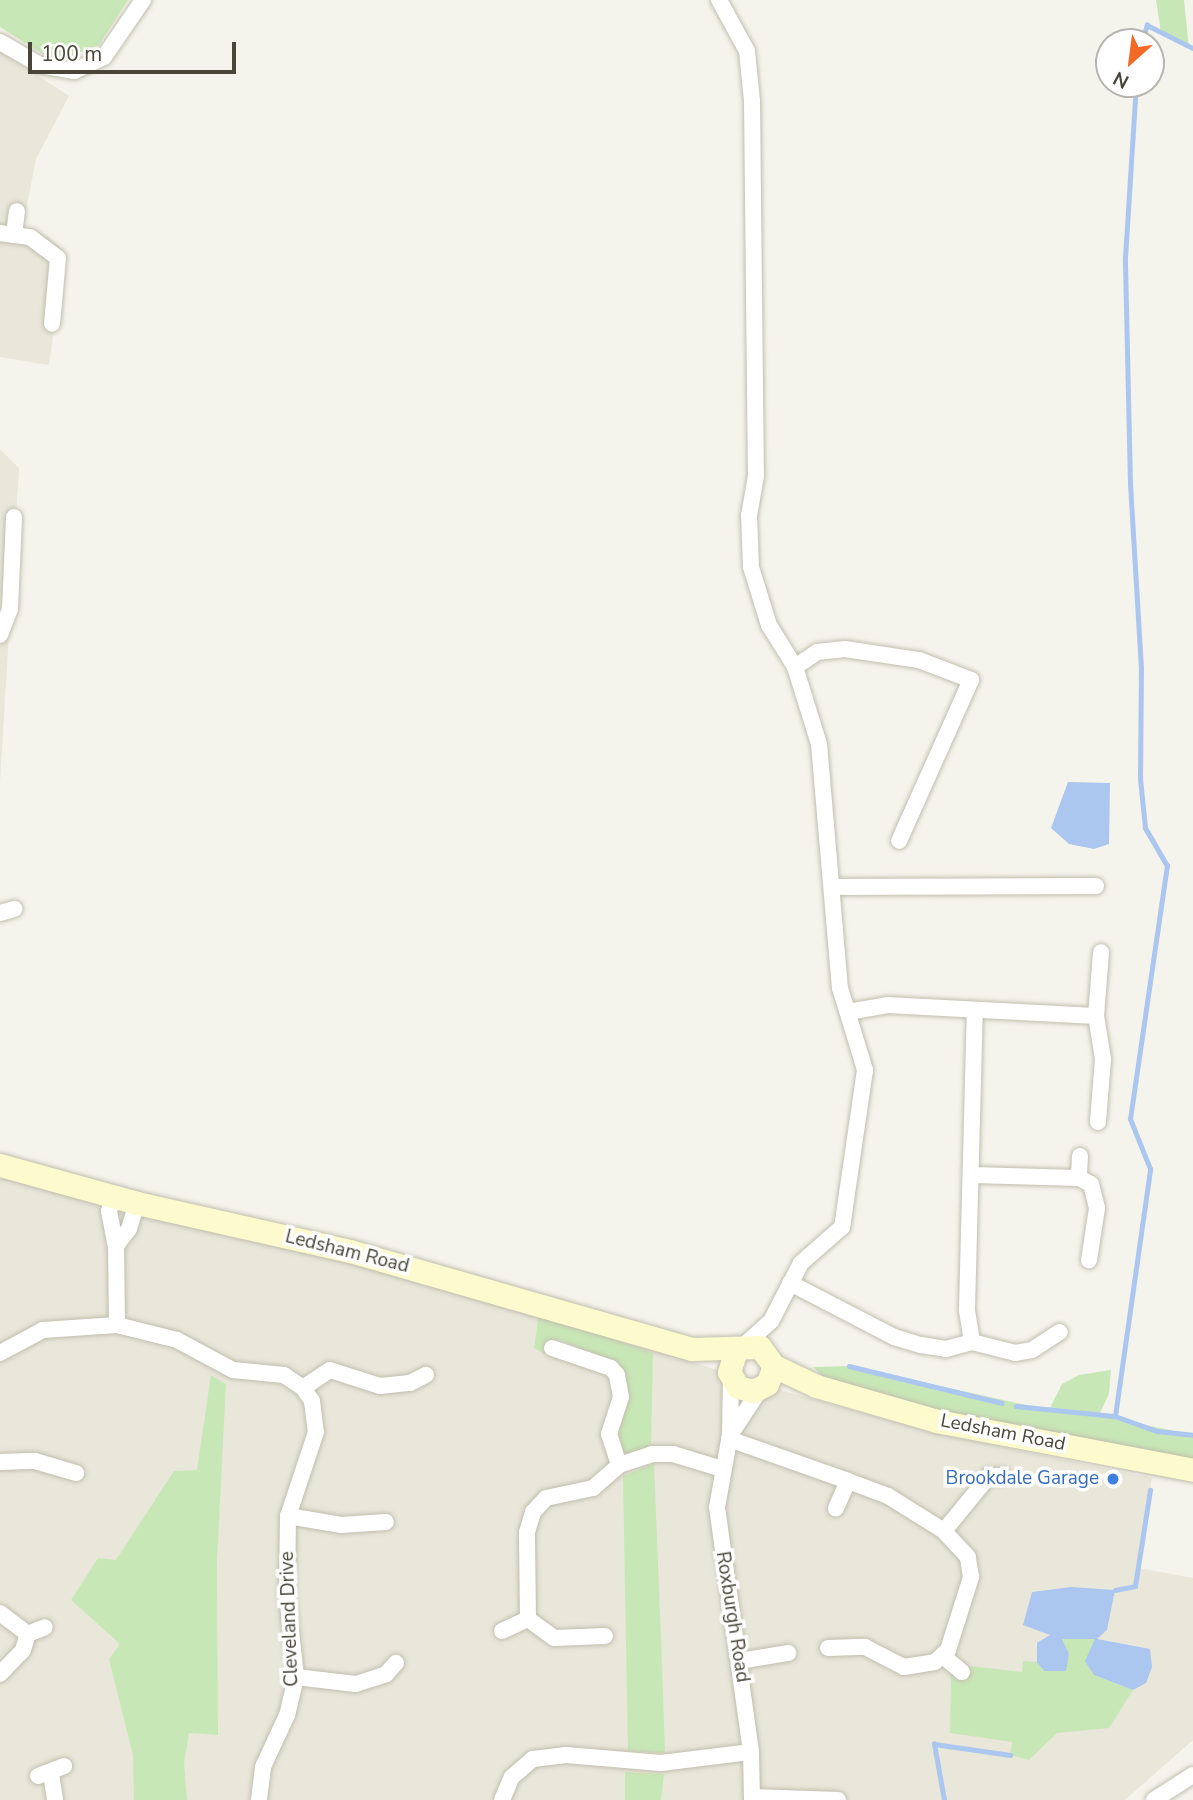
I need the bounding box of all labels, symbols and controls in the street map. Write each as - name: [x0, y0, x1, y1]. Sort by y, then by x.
- scale bar: [32, 28, 240, 72]
- north arrow: [1095, 28, 1165, 98]
- text: 100 m: [41, 40, 102, 68]
- text: N: [1109, 65, 1133, 95]
- street label: Ledsham Road: [283, 1226, 411, 1278]
- street label: Ledsham Road: [939, 1410, 1067, 1456]
- place label: Brookdale Garage: [946, 1468, 1099, 1490]
- marker: Brookdale Garage: [1105, 1471, 1121, 1487]
- street label: Roxburgh Road: [710, 1550, 754, 1684]
- street label: Cleveland Drive: [276, 1551, 304, 1687]

